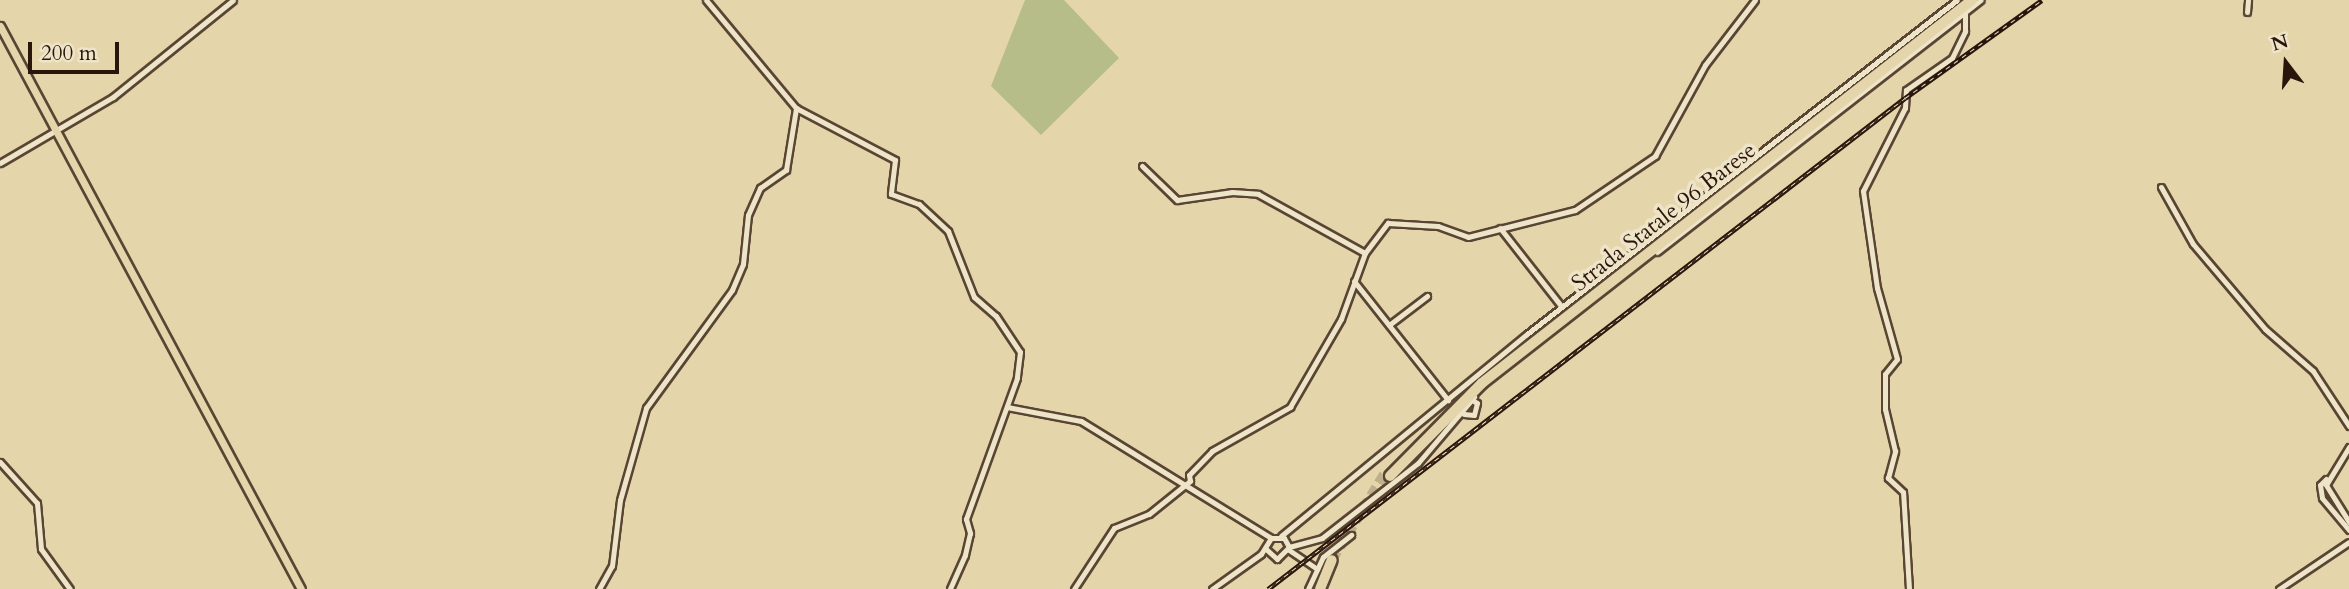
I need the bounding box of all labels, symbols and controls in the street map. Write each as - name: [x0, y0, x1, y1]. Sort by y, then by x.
- scale bar: [32, 28, 122, 72]
- north arrow: [2251, 28, 2321, 98]
- text: N: [2268, 28, 2292, 58]
- text: 200 m: [41, 39, 97, 68]
- street label: Strada Statale 96 Barese: [1566, 137, 1762, 297]

